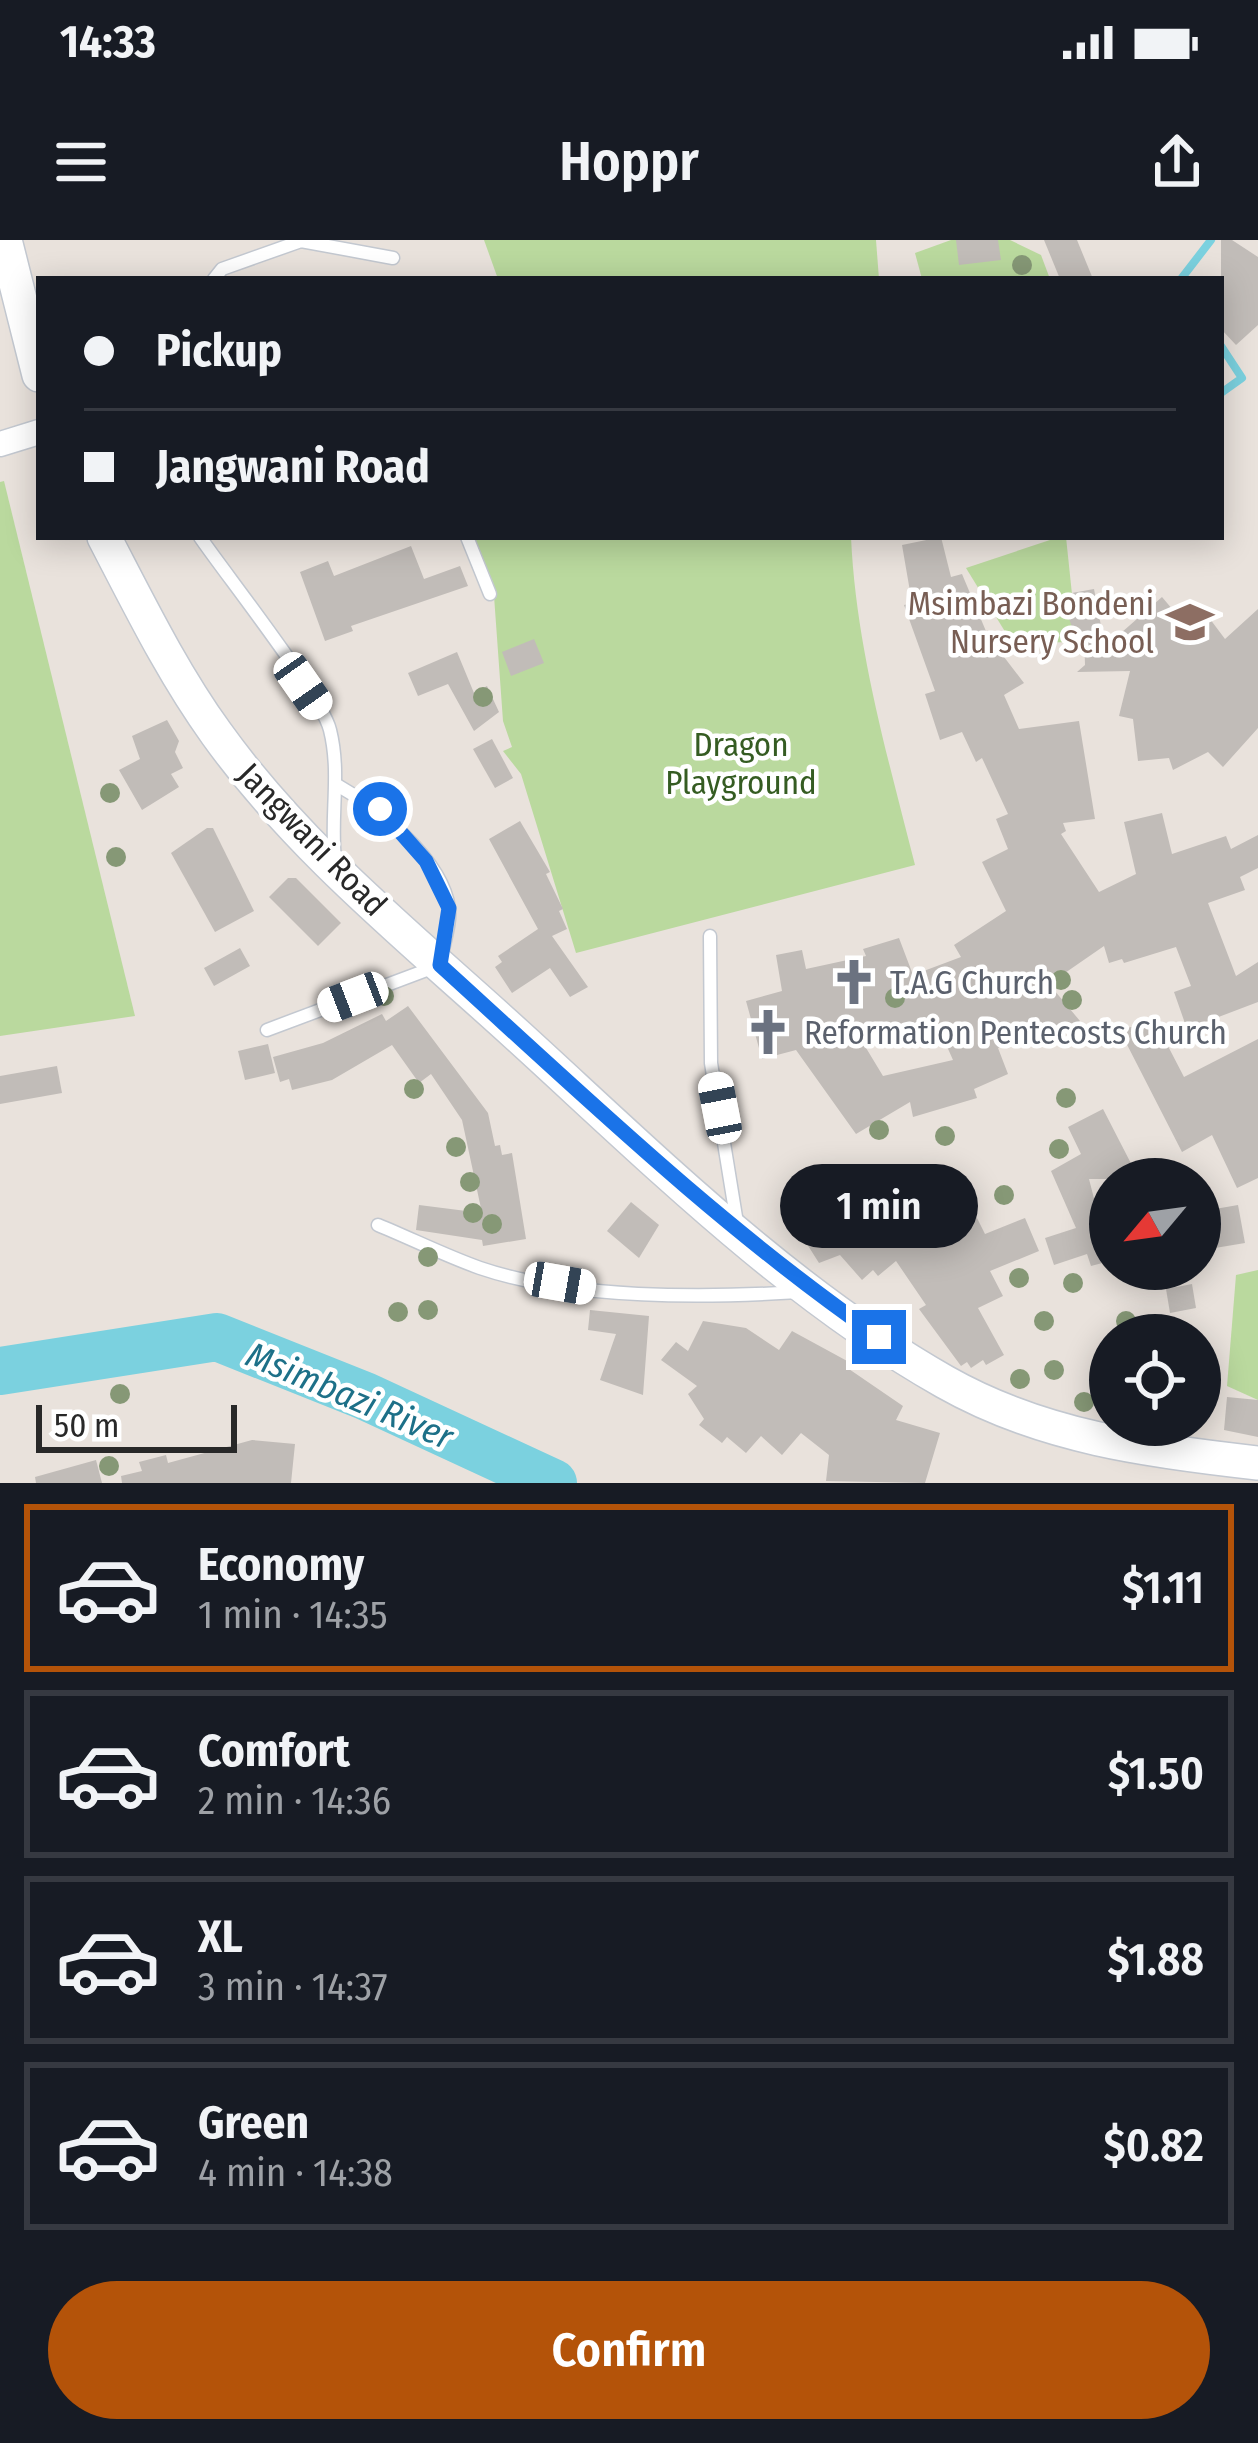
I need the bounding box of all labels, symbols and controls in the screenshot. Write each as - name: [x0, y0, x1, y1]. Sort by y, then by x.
- text: 14:33: [60, 15, 156, 69]
- icon: menu: [48, 129, 114, 195]
- icon: share: [1144, 129, 1210, 195]
- text: Hoppr: [559, 130, 699, 194]
- text: Pickup: [156, 324, 282, 378]
- text: Jangwani Road: [156, 440, 430, 494]
- place label: Msimbazi Bondeni Nursery School: [908, 584, 1154, 662]
- school or university icon: Msimbazi Bondeni Nursery School: [1165, 597, 1215, 647]
- car: [268, 646, 338, 726]
- park label: Dragon Playground: [665, 725, 817, 803]
- street label: Jangwani Road: [229, 755, 395, 925]
- route start: [353, 782, 407, 836]
- church icon: T.A.G Church: [829, 957, 879, 1007]
- place label: T.A.G Church: [890, 963, 1054, 1003]
- car: [313, 967, 393, 1027]
- church icon: Reformation Pentecosts Church: [743, 1007, 793, 1057]
- place label: Reformation Pentecosts Church: [804, 1013, 1227, 1053]
- car: [695, 1069, 745, 1147]
- north arrow: [1089, 1158, 1221, 1290]
- map controls: [1089, 1158, 1221, 1446]
- callout: 1 min: [780, 1163, 978, 1247]
- text: 1 min: [837, 1183, 921, 1229]
- car: [521, 1259, 599, 1307]
- route end: [852, 1310, 906, 1364]
- button: locate: [1089, 1314, 1221, 1446]
- water label: Msimbazi River: [240, 1333, 461, 1460]
- scale bar: [36, 1399, 237, 1452]
- text: 50 m: [54, 1406, 119, 1446]
- icon: car: [54, 1534, 162, 1642]
- text: Economy: [198, 1538, 364, 1592]
- text: $1.11: [1122, 1561, 1204, 1615]
- text: 1 min · 14:35: [198, 1592, 388, 1638]
- icon: car: [54, 1720, 162, 1828]
- text: Comfort: [198, 1724, 350, 1778]
- text: $1.50: [1108, 1747, 1204, 1801]
- text: 2 min · 14:36: [198, 1778, 391, 1824]
- icon: car: [54, 1906, 162, 2014]
- text: XL: [198, 1910, 243, 1964]
- text: $1.88: [1107, 1933, 1204, 1987]
- text: 3 min · 14:37: [198, 1964, 388, 2010]
- icon: car: [54, 2092, 162, 2200]
- text: Green: [198, 2096, 309, 2150]
- text: $0.82: [1103, 2119, 1204, 2173]
- text: 4 min · 14:38: [198, 2150, 393, 2196]
- button: Confirm: [48, 2281, 1210, 2419]

